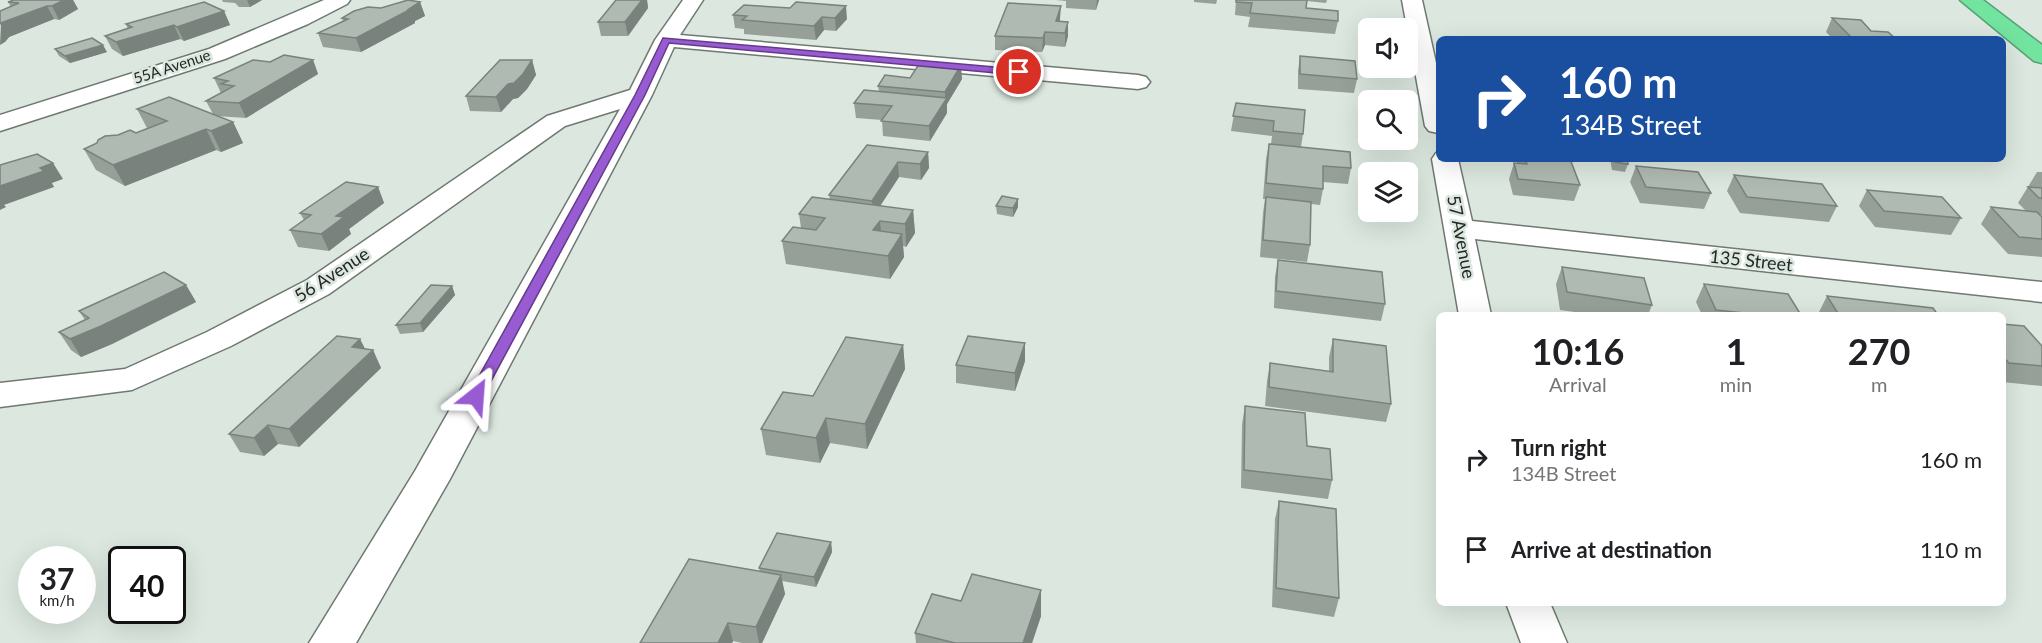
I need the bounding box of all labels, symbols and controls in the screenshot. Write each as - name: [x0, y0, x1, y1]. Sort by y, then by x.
- map controls: [1358, 18, 1418, 222]
- button: sound: [1358, 18, 1418, 78]
- street label: 55A Avenue: [131, 45, 213, 87]
- pin: [993, 46, 1044, 97]
- icon: arrive: [1002, 55, 1035, 88]
- text: 160 m: [1559, 57, 1677, 107]
- icon: right: [1460, 60, 1538, 138]
- button: search: [1358, 90, 1418, 150]
- text: 134B Street: [1559, 108, 1701, 141]
- button: layers: [1358, 162, 1418, 222]
- street label: 57 Avenue: [1443, 193, 1481, 280]
- street label: 56 Avenue: [290, 242, 373, 306]
- street label: 135 Street: [1709, 245, 1794, 275]
- text: 10:16: [1532, 329, 1624, 373]
- text: 1: [1726, 329, 1747, 373]
- text: 270: [1848, 329, 1910, 373]
- position arrow: [444, 364, 508, 428]
- text: Arrival: [1549, 372, 1607, 396]
- text: min: [1720, 372, 1752, 396]
- text: m: [1871, 372, 1887, 396]
- text: Turn right: [1511, 434, 1606, 461]
- icon: right: [1460, 443, 1493, 476]
- text: 160 m: [1920, 446, 1982, 473]
- text: 134B Street: [1511, 461, 1617, 485]
- icon: arrive: [1460, 533, 1493, 566]
- text: Arrive at destination: [1511, 536, 1712, 563]
- text: 110 m: [1920, 536, 1982, 563]
- speed limit sign: 40: [108, 546, 186, 624]
- text: 37: [40, 560, 74, 596]
- text: km/h: [39, 591, 75, 609]

